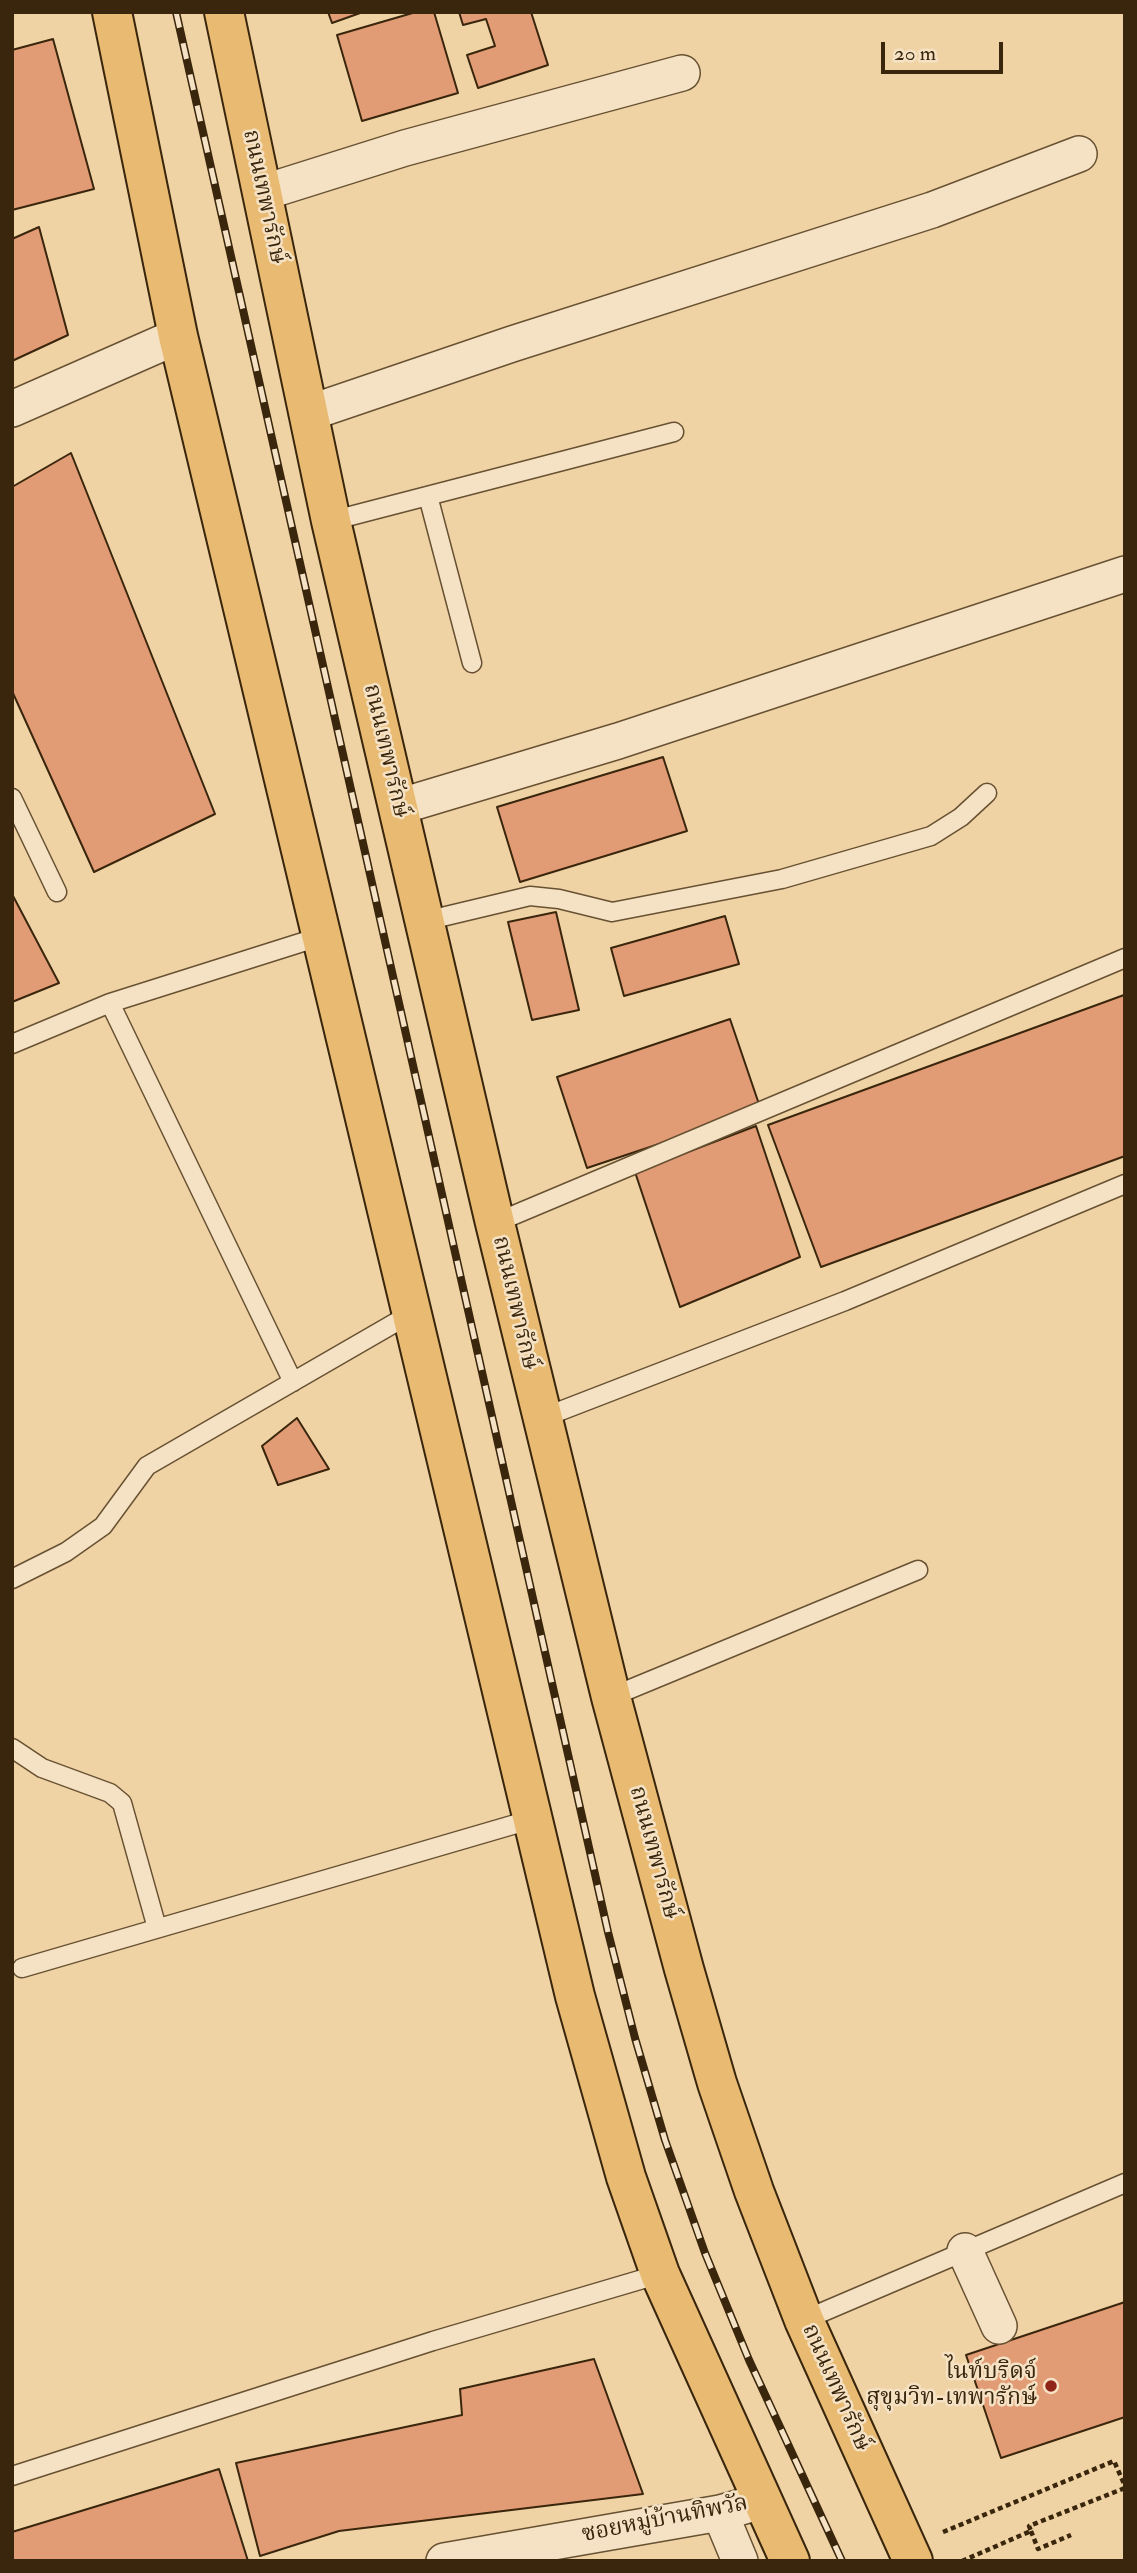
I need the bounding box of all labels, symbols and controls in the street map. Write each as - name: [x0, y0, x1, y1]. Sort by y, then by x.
- scale bar: [885, 28, 1007, 72]
- text: 20 m: [894, 40, 936, 67]
- street label: ถนนเทพารักษ์: [235, 127, 291, 267]
- street label: ถนนเทพารักษ์: [356, 681, 414, 821]
- street label: ถนนเทพารักษ์: [485, 1233, 543, 1373]
- street label: ถนนเทพารักษ์: [622, 1784, 684, 1922]
- street label: ถนนเทพารักษ์: [795, 2320, 875, 2456]
- place label: ไนท์บริดจ์ สุขุมวิท-เทพารักษ์: [866, 2359, 1037, 2413]
- marker: ไนท์บริดจ์ สุขุมวิท-เทพารักษ์: [1043, 2378, 1059, 2394]
- street label: ซอยหมู่บ้านทิพวัล: [580, 2490, 750, 2550]

